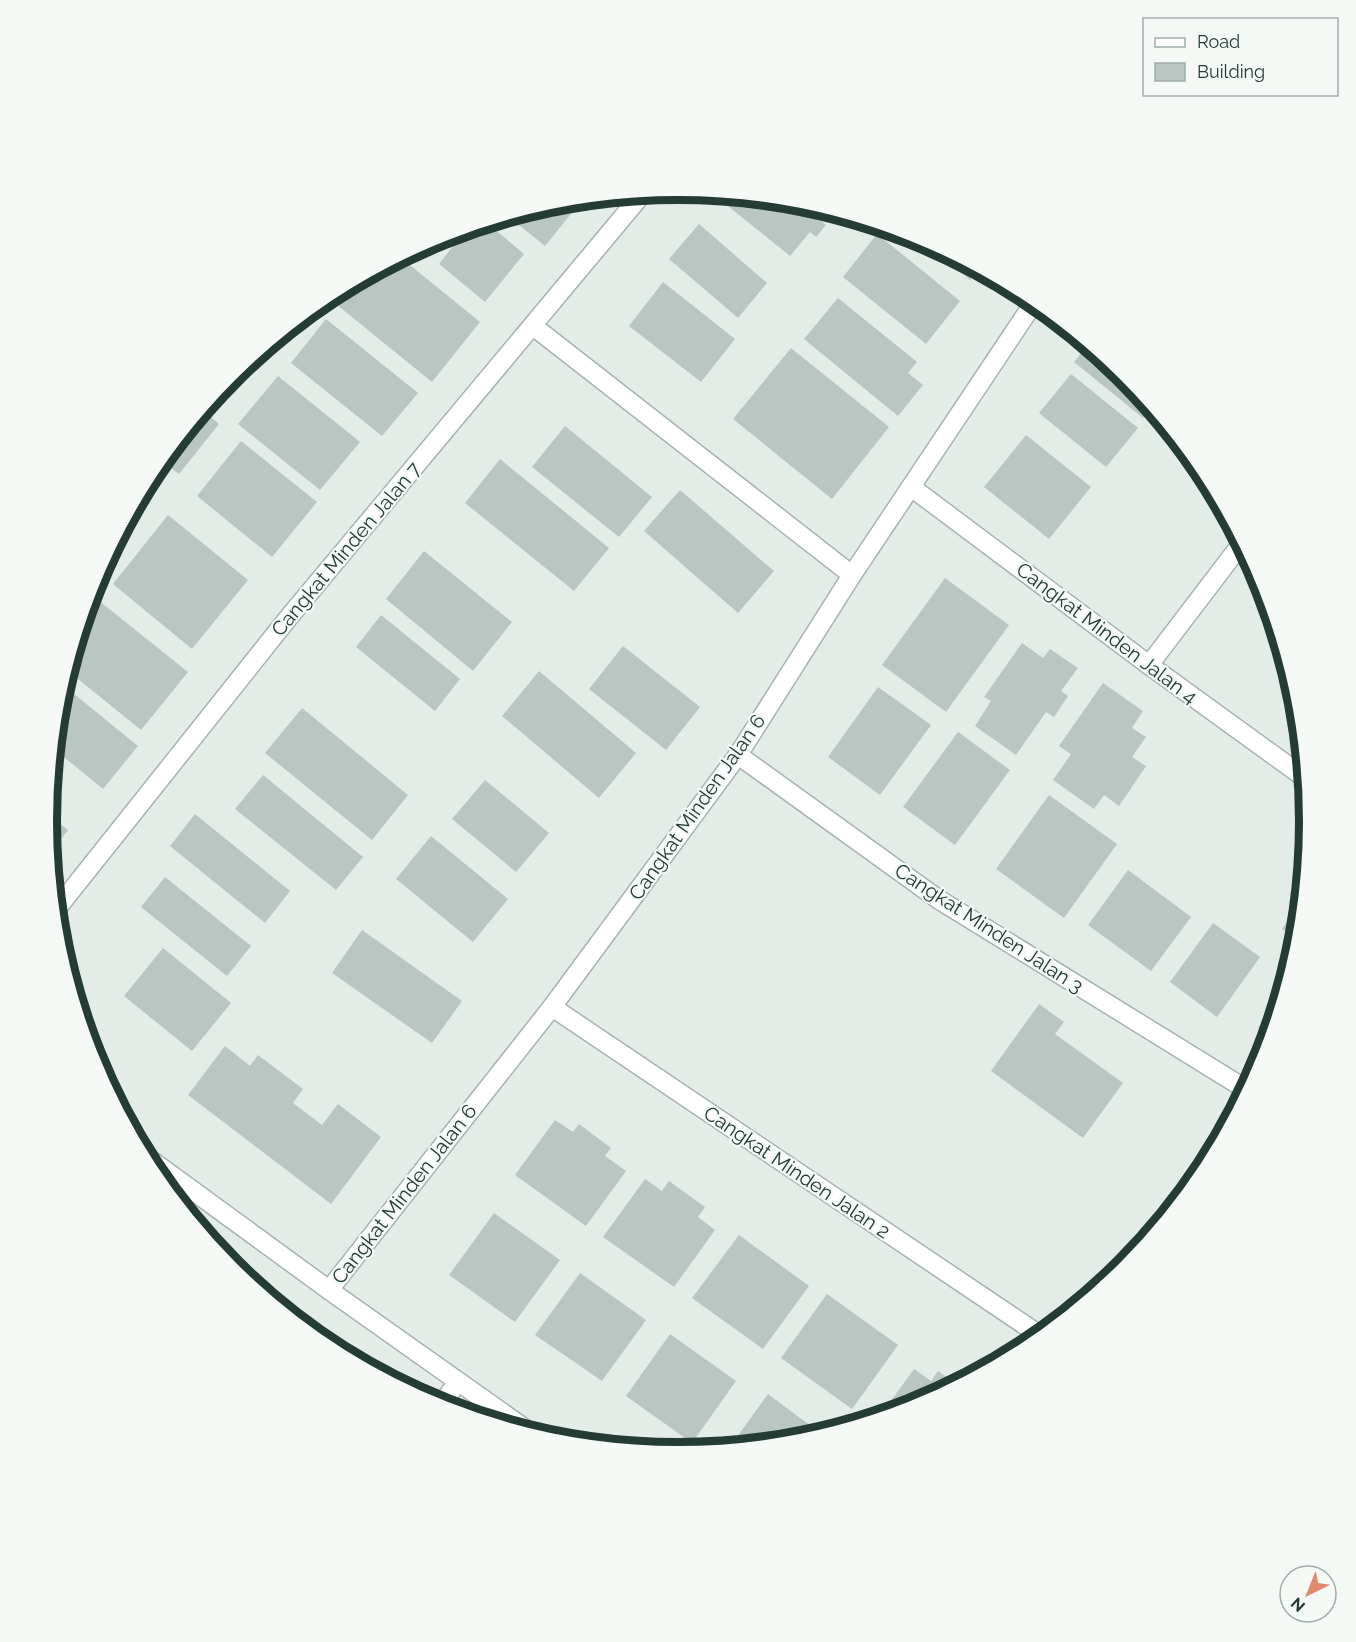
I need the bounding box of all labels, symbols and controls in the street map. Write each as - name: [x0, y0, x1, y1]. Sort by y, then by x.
- legend: [1143, 18, 1338, 96]
- text: Road: [1197, 31, 1240, 52]
- text: Building: [1197, 61, 1265, 82]
- street label: Cangkat Minden Jalan 7: [266, 457, 426, 641]
- street label: Cangkat Minden Jalan 4: [1012, 557, 1202, 709]
- street label: Cangkat Minden Jalan 6: [624, 709, 770, 905]
- street label: Cangkat Minden Jalan 3: [890, 858, 1088, 998]
- street label: Cangkat Minden Jalan 6: [326, 1099, 482, 1289]
- street label: Cangkat Minden Jalan 2: [699, 1101, 895, 1243]
- north arrow: [1278, 1564, 1338, 1624]
- text: N: [1287, 1593, 1309, 1616]

